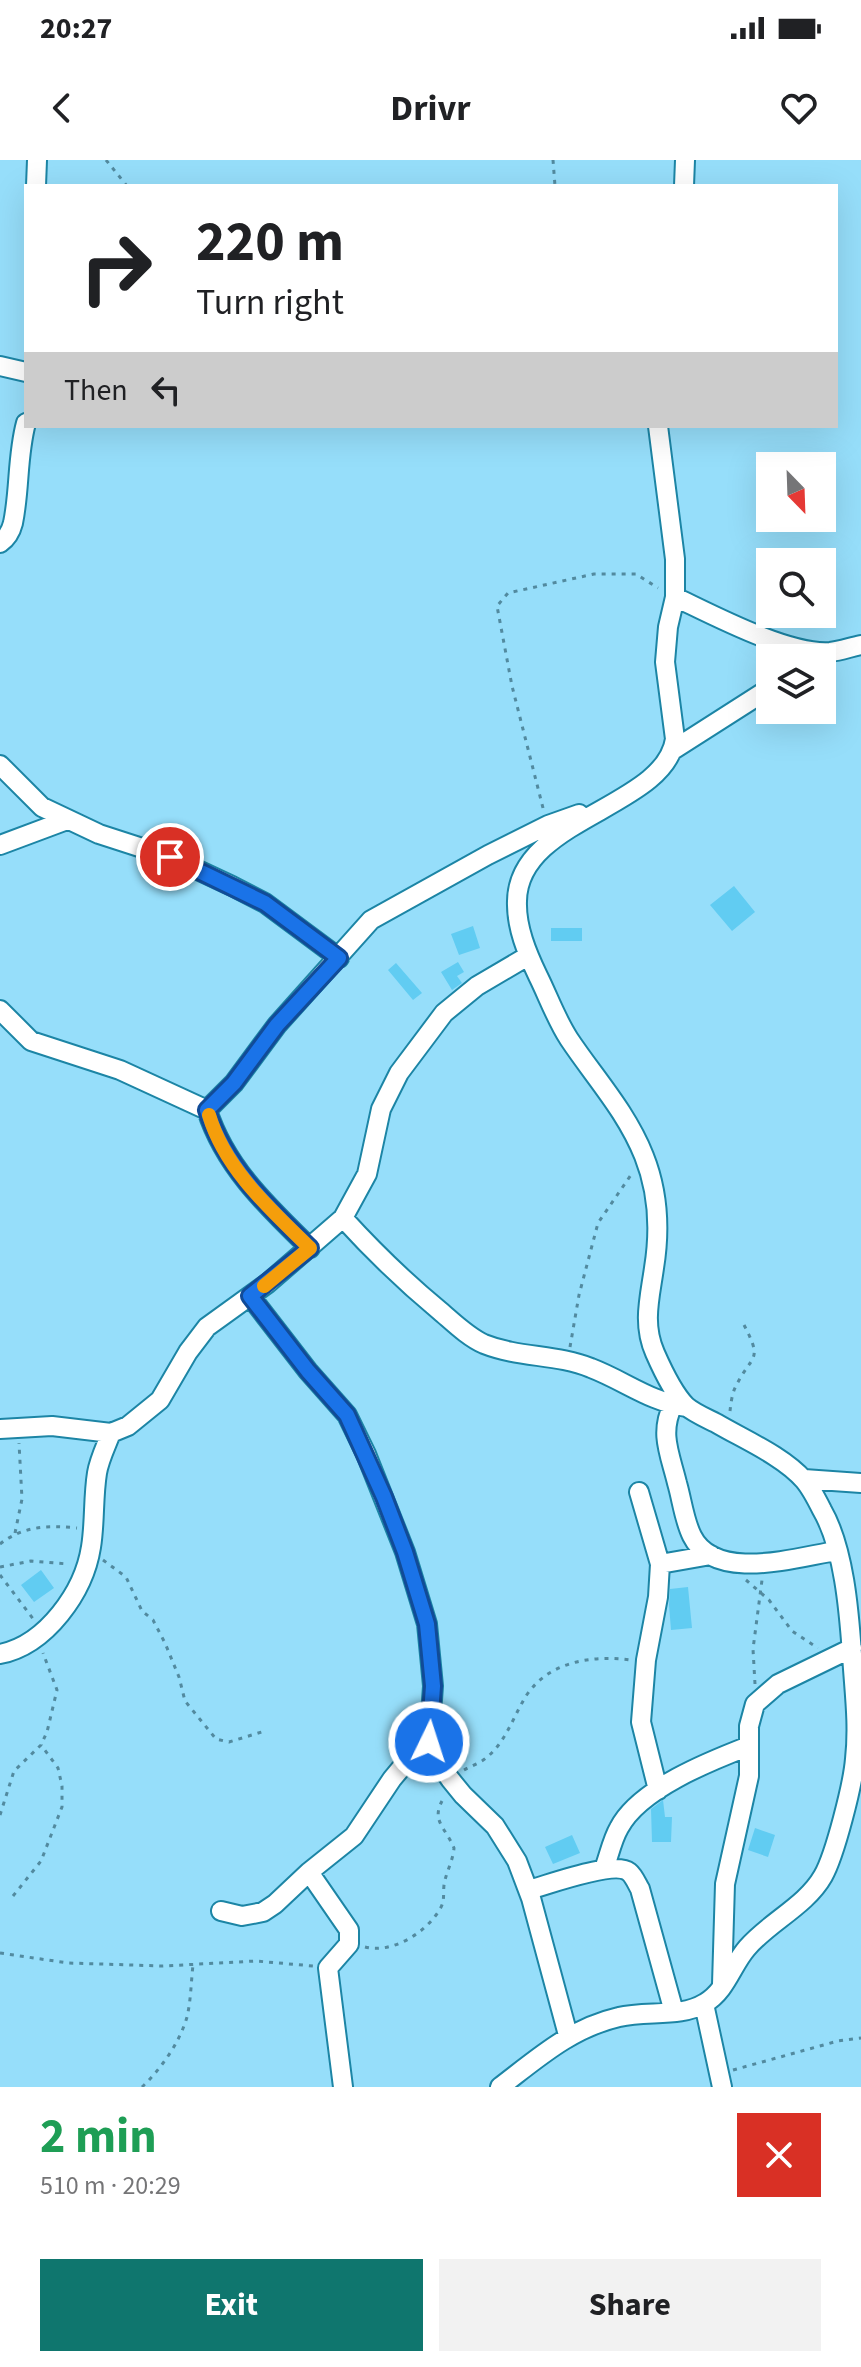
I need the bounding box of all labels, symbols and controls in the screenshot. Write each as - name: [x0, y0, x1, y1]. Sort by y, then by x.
- text: 20:27: [40, 7, 112, 50]
- text: Drivr: [390, 83, 471, 134]
- icon: back: [40, 86, 84, 130]
- icon: heart: [777, 86, 821, 130]
- text: 220 m: [196, 203, 344, 282]
- icon: right: [64, 216, 168, 320]
- text: Turn right: [196, 277, 344, 328]
- icon: left: [144, 368, 188, 412]
- text: Then: [64, 369, 128, 412]
- north arrow: [756, 452, 836, 532]
- map controls: [756, 452, 836, 724]
- button: search: [756, 548, 836, 628]
- button: layers: [756, 644, 836, 724]
- pin: [136, 823, 204, 891]
- icon: arrive: [148, 835, 192, 879]
- position arrow: [387, 1700, 471, 1784]
- text: 2 min: [40, 2103, 157, 2171]
- button: close: [737, 2113, 821, 2197]
- text: 510 m · 20:29: [40, 2167, 181, 2204]
- button: Exit: [40, 2259, 423, 2351]
- button: Share: [439, 2259, 821, 2351]

